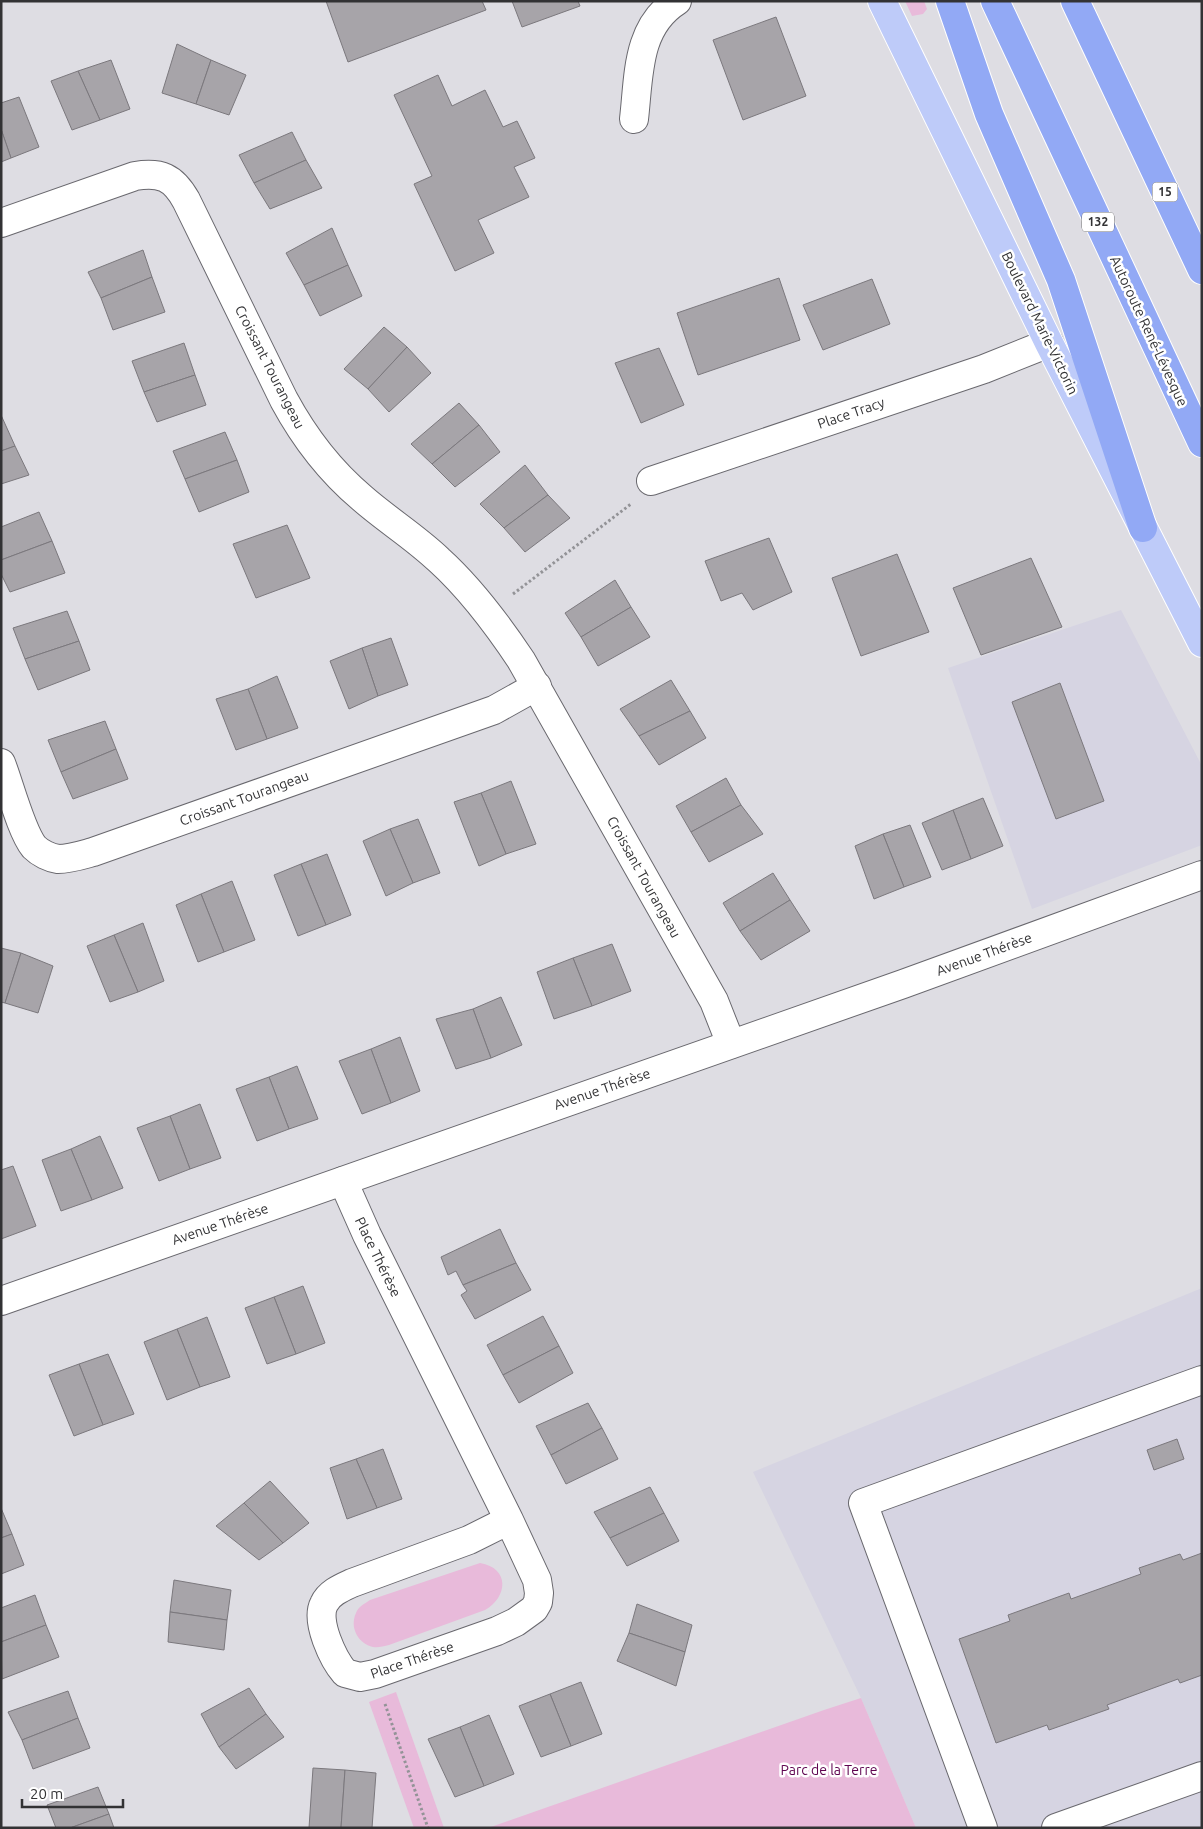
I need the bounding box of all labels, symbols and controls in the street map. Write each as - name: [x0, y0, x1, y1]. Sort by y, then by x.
- road number: 15: [1152, 182, 1178, 202]
- road number: 132: [1082, 212, 1114, 232]
- street label: Boulevard Marie-Victorin: [998, 249, 1082, 397]
- street label: Autoroute René-Lévesque: [1107, 253, 1191, 409]
- street label: Croissant Tourangeau: [232, 303, 308, 431]
- street label: Place Tracy: [815, 394, 887, 432]
- street label: Croissant Tourangeau: [177, 767, 311, 829]
- street label: Croissant Tourangeau: [604, 814, 684, 940]
- street label: Avenue Thérèse: [934, 929, 1034, 979]
- street label: Avenue Thérèse: [552, 1065, 652, 1113]
- street label: Avenue Thérèse: [170, 1200, 270, 1248]
- street label: Place Thérèse: [352, 1214, 404, 1300]
- street label: Place Thérèse: [368, 1638, 456, 1682]
- park label: Parc de la Terre: [781, 1762, 877, 1778]
- scale bar: [22, 1776, 124, 1808]
- text: 20 m: [30, 1785, 63, 1802]

